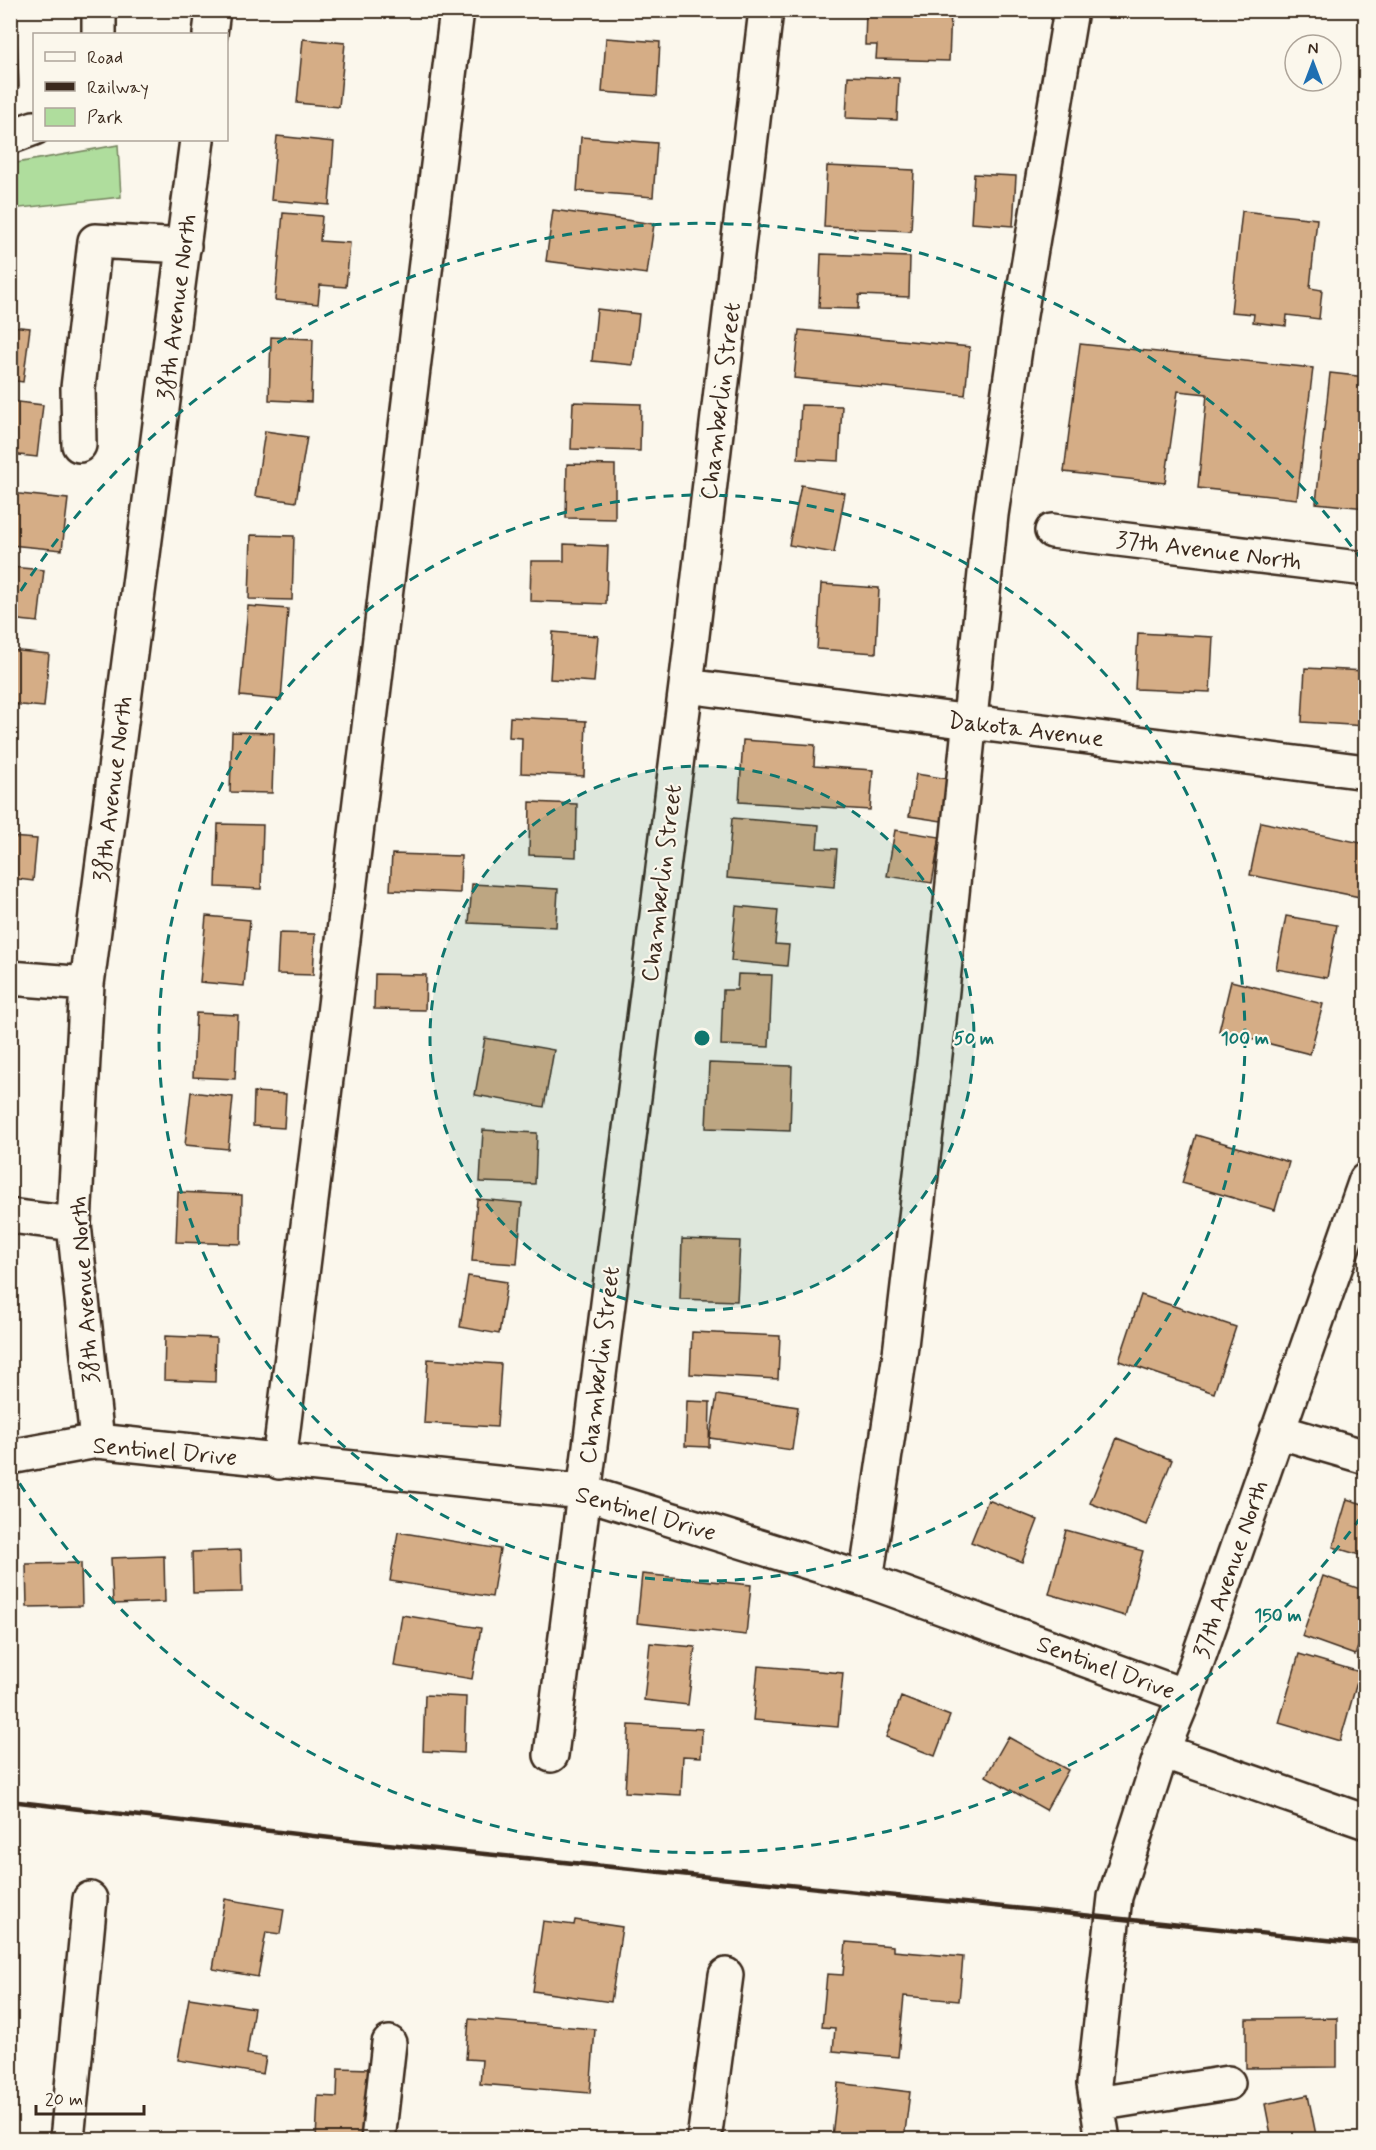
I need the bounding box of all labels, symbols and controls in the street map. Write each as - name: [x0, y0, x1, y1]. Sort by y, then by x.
- legend: [33, 33, 228, 141]
- north arrow: [1283, 33, 1343, 93]
- text: N: [1308, 39, 1318, 60]
- text: Road: [87, 46, 123, 70]
- text: Railway: [87, 76, 149, 100]
- text: Park: [87, 106, 123, 130]
- street label: 38th Avenue North: [151, 212, 204, 402]
- street label: Chamberlin Street: [694, 301, 749, 502]
- street label: 37th Avenue North: [1114, 525, 1303, 578]
- street label: 38th Avenue North: [87, 694, 140, 884]
- street label: Dakota Avenue: [946, 706, 1106, 755]
- street label: Chamberlin Street: [635, 783, 690, 984]
- text: 50 m: [954, 1027, 994, 1051]
- text: 100 m: [1221, 1027, 1269, 1051]
- centre of rings: [692, 1028, 712, 1048]
- street label: 38th Avenue North: [63, 1195, 108, 1385]
- street label: Chamberlin Street: [573, 1265, 628, 1466]
- street label: Sentinel Drive: [91, 1431, 238, 1474]
- street label: 37th Avenue North: [1186, 1476, 1276, 1663]
- street label: Sentinel Drive: [572, 1480, 720, 1549]
- text: 150 m: [1254, 1604, 1302, 1628]
- street label: Sentinel Drive: [1032, 1629, 1179, 1708]
- scale bar: [36, 2078, 144, 2116]
- text: 20 m: [45, 2088, 83, 2112]

